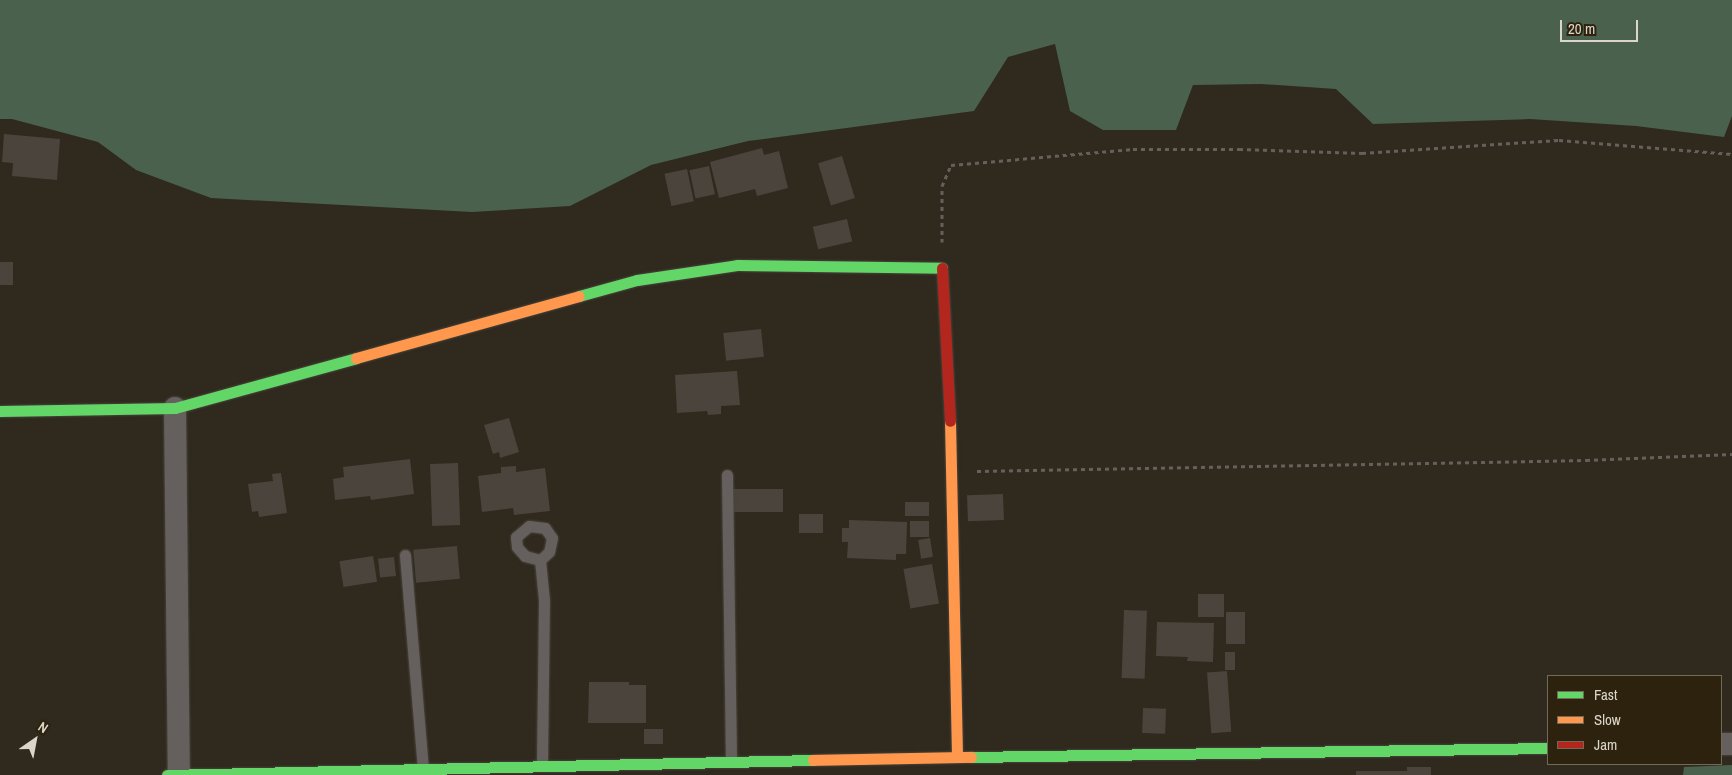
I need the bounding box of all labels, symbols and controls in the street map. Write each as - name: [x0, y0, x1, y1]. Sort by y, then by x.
- scale bar: [1562, 10, 1640, 42]
- text: 20 m: [1568, 18, 1595, 39]
- legend: [1547, 675, 1722, 765]
- text: Fast: [1594, 684, 1617, 705]
- text: Slow: [1594, 709, 1621, 730]
- north arrow: [10, 715, 60, 765]
- text: N: [35, 718, 52, 737]
- text: Jam: [1594, 734, 1617, 755]

